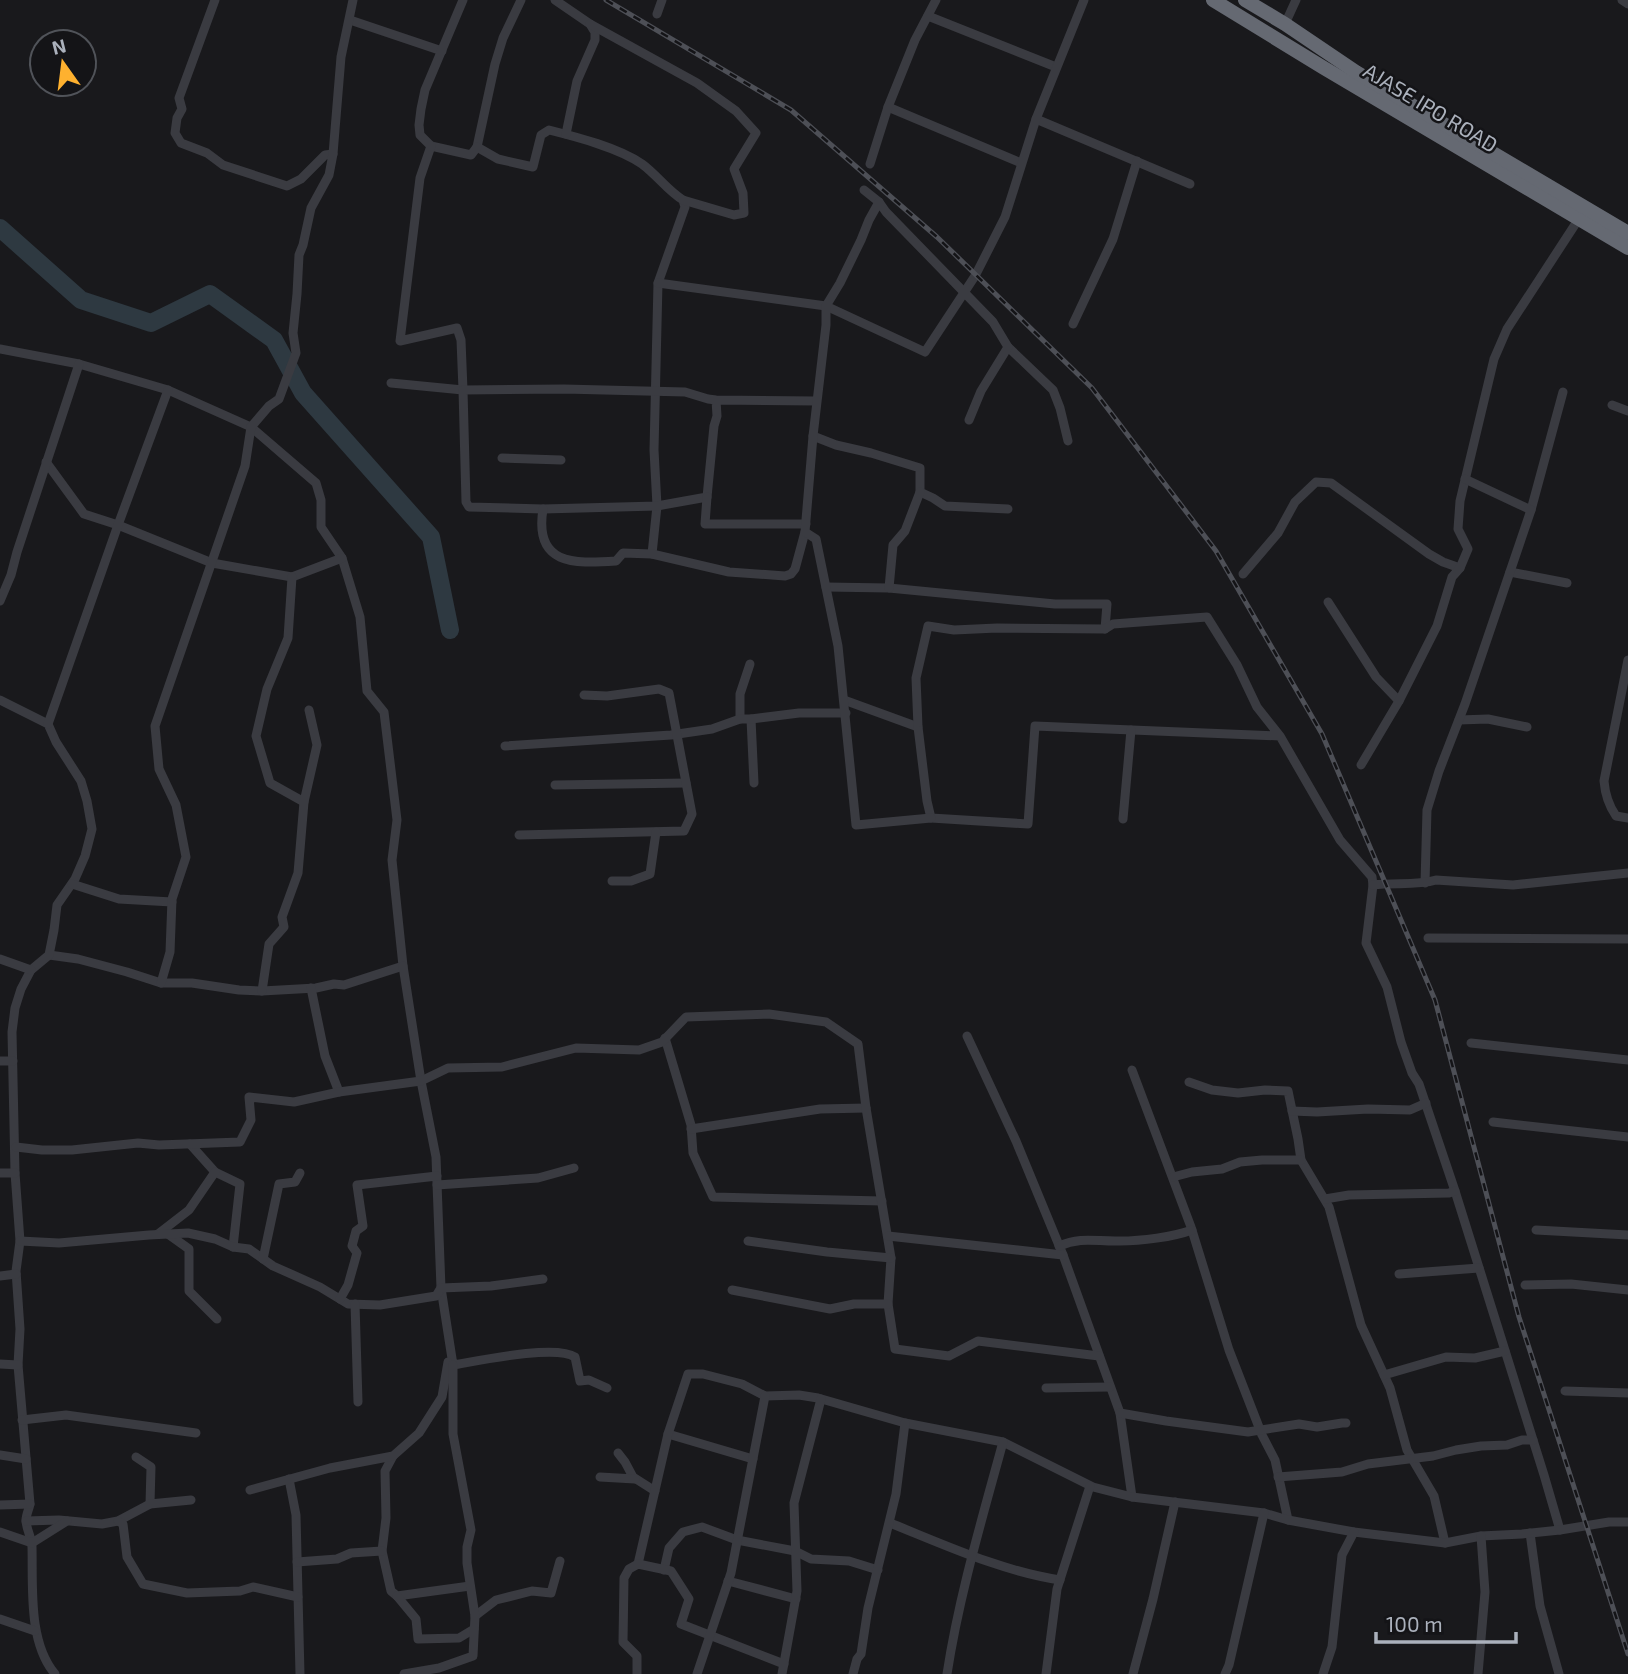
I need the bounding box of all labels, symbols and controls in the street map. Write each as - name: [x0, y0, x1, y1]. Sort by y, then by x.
- north arrow: [28, 28, 98, 98]
- text: N: [49, 33, 68, 59]
- street label: AJASE IPO ROAD: [1359, 57, 1503, 157]
- scale bar: [1376, 1600, 1516, 1644]
- text: 100 m: [1386, 1611, 1443, 1636]

